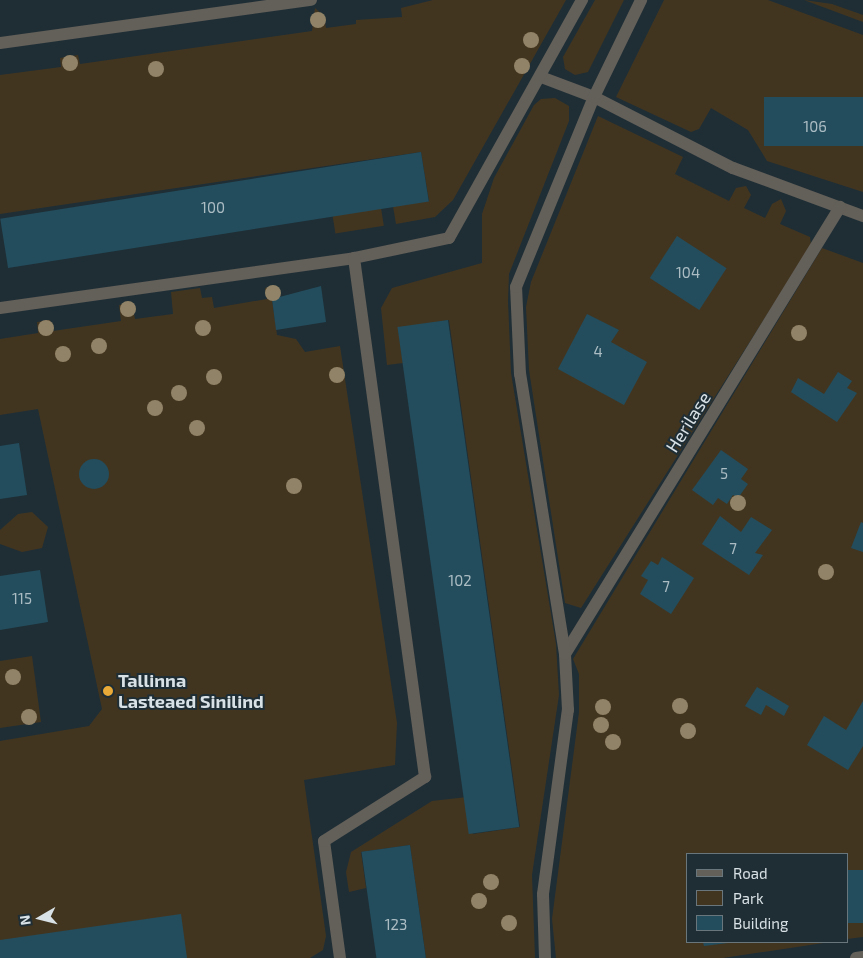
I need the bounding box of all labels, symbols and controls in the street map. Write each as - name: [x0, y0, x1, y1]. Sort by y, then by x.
- house number: 106: [803, 118, 827, 136]
- house number: 100: [201, 199, 225, 217]
- house number: 104: [676, 264, 700, 282]
- house number: 4: [593, 343, 603, 361]
- street label: Herilase: [661, 388, 715, 456]
- house number: 5: [720, 465, 728, 483]
- house number: 7: [729, 540, 737, 558]
- house number: 102: [448, 572, 472, 590]
- house number: 7: [662, 578, 670, 596]
- house number: 115: [12, 590, 32, 608]
- place label: Tallinna Lasteaed Sinilind: [118, 670, 264, 712]
- marker: Tallinna Lasteaed Sinilind: [102, 685, 114, 697]
- legend: [686, 853, 848, 943]
- text: Road: [733, 864, 768, 882]
- text: Park: [733, 889, 764, 907]
- north arrow: [15, 893, 65, 943]
- text: N: [16, 914, 34, 926]
- text: Building: [733, 914, 788, 932]
- house number: 123: [385, 916, 407, 934]

